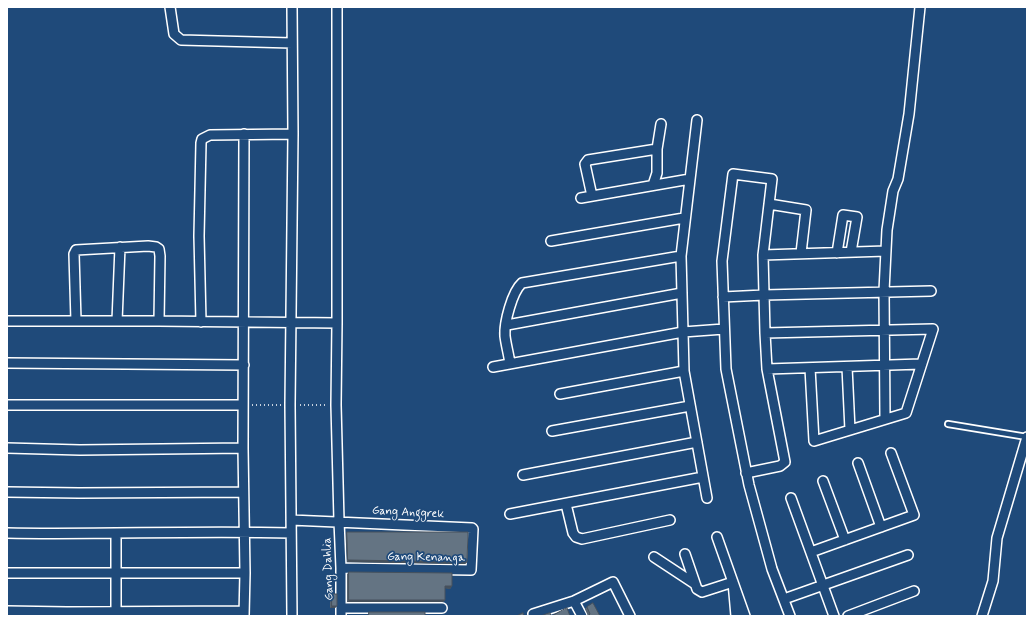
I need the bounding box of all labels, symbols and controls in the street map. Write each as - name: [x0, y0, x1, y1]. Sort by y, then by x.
- street label: Gang Anggrek: [371, 504, 445, 522]
- street label: Gang Dahlia: [321, 537, 337, 601]
- street label: Gang Kenanga: [387, 550, 465, 566]

